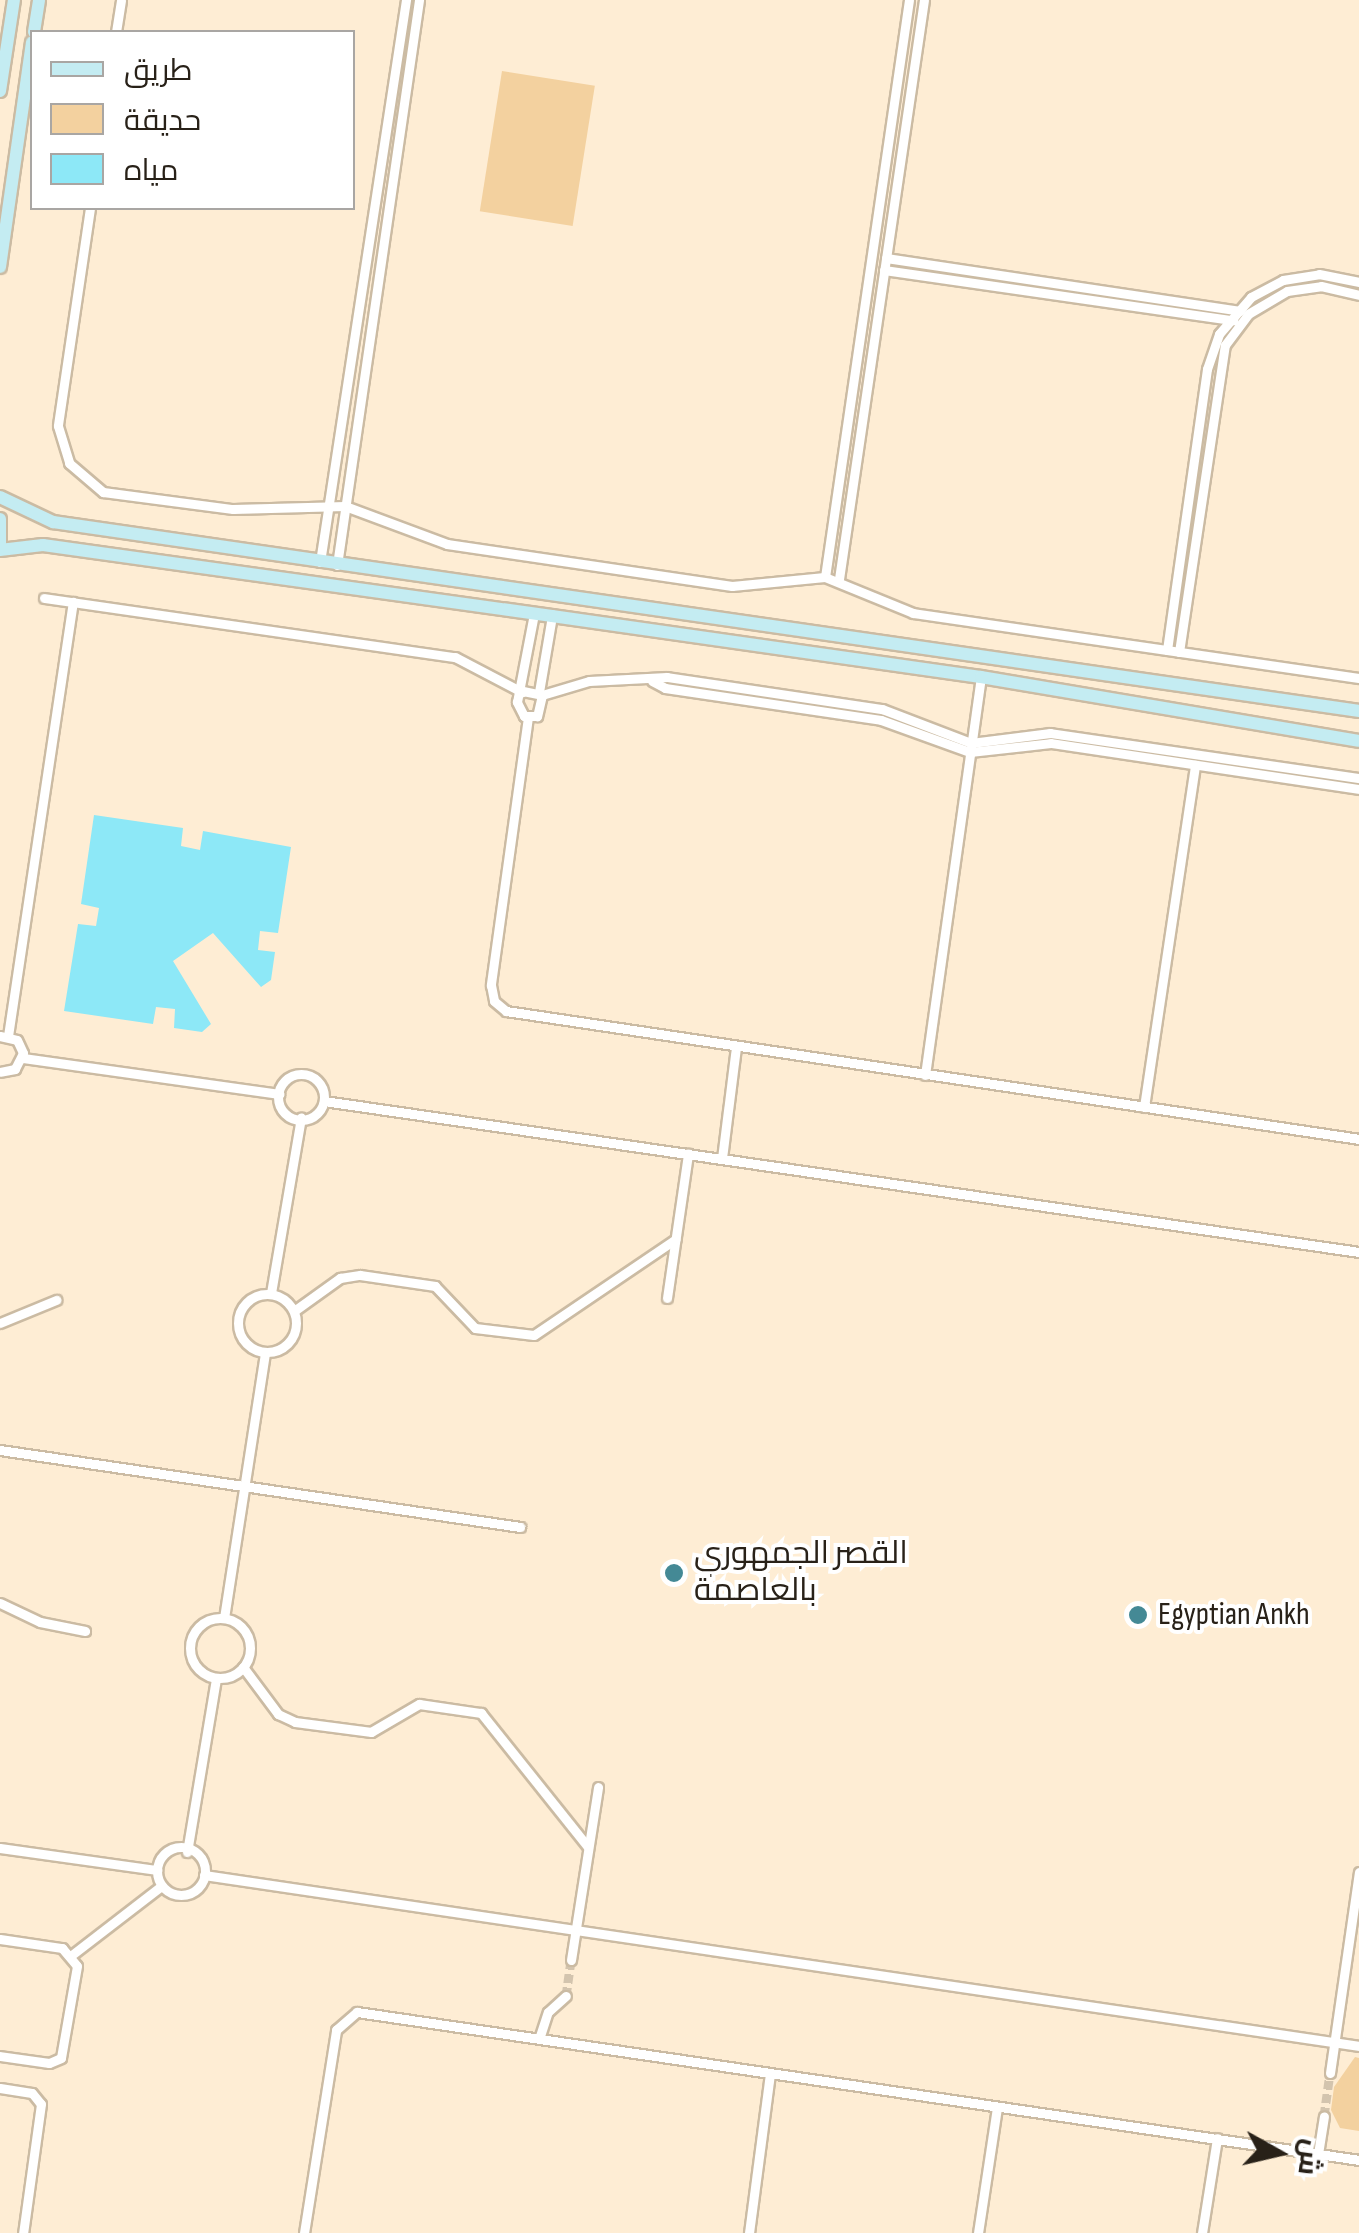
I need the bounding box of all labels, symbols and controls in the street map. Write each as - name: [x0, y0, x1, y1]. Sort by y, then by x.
- legend: [30, 30, 355, 210]
- text: طريق: [124, 53, 193, 89]
- text: حديقة: [124, 103, 201, 139]
- text: مياه: [124, 153, 178, 189]
- place label: القصر الجمهوري بالعاصمة: [694, 1536, 908, 1611]
- marker: القصر الجمهوري بالعاصمة: [663, 1562, 685, 1584]
- place label: Egyptian Ankh: [1158, 1596, 1310, 1634]
- marker: Egyptian Ankh: [1127, 1604, 1149, 1626]
- north arrow: [1229, 2103, 1329, 2203]
- text: ش: [1290, 2137, 1328, 2177]

